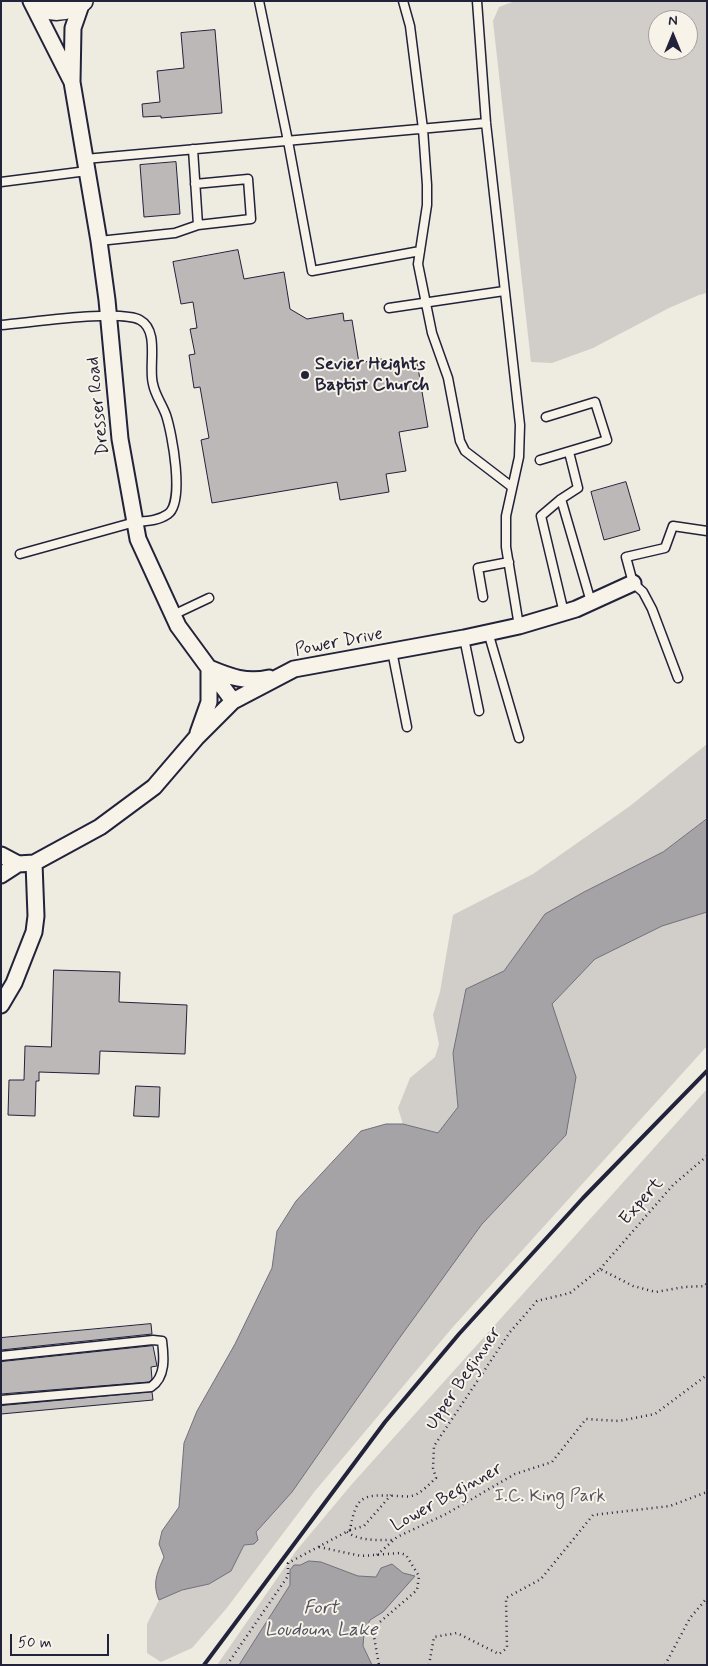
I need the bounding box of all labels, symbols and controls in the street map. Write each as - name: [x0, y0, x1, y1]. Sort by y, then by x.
- north arrow: [648, 10, 698, 60]
- text: N: [668, 12, 678, 30]
- place label: Sevier Heights Baptist Church: [315, 354, 429, 396]
- street label: Dresser Road: [83, 356, 115, 456]
- marker: Sevier Heights Baptist Church: [299, 369, 311, 381]
- street label: Power Drive: [293, 624, 385, 662]
- street label: Expert: [616, 1174, 668, 1230]
- street label: Upper Beginner: [422, 1323, 506, 1435]
- street label: Lower Beginner: [388, 1459, 506, 1537]
- park label: I.C. King Park: [495, 1486, 605, 1508]
- water label: Fort Loudoun Lake: [264, 1598, 378, 1642]
- scale bar: [12, 1624, 111, 1656]
- text: 50 m: [18, 1633, 52, 1653]

